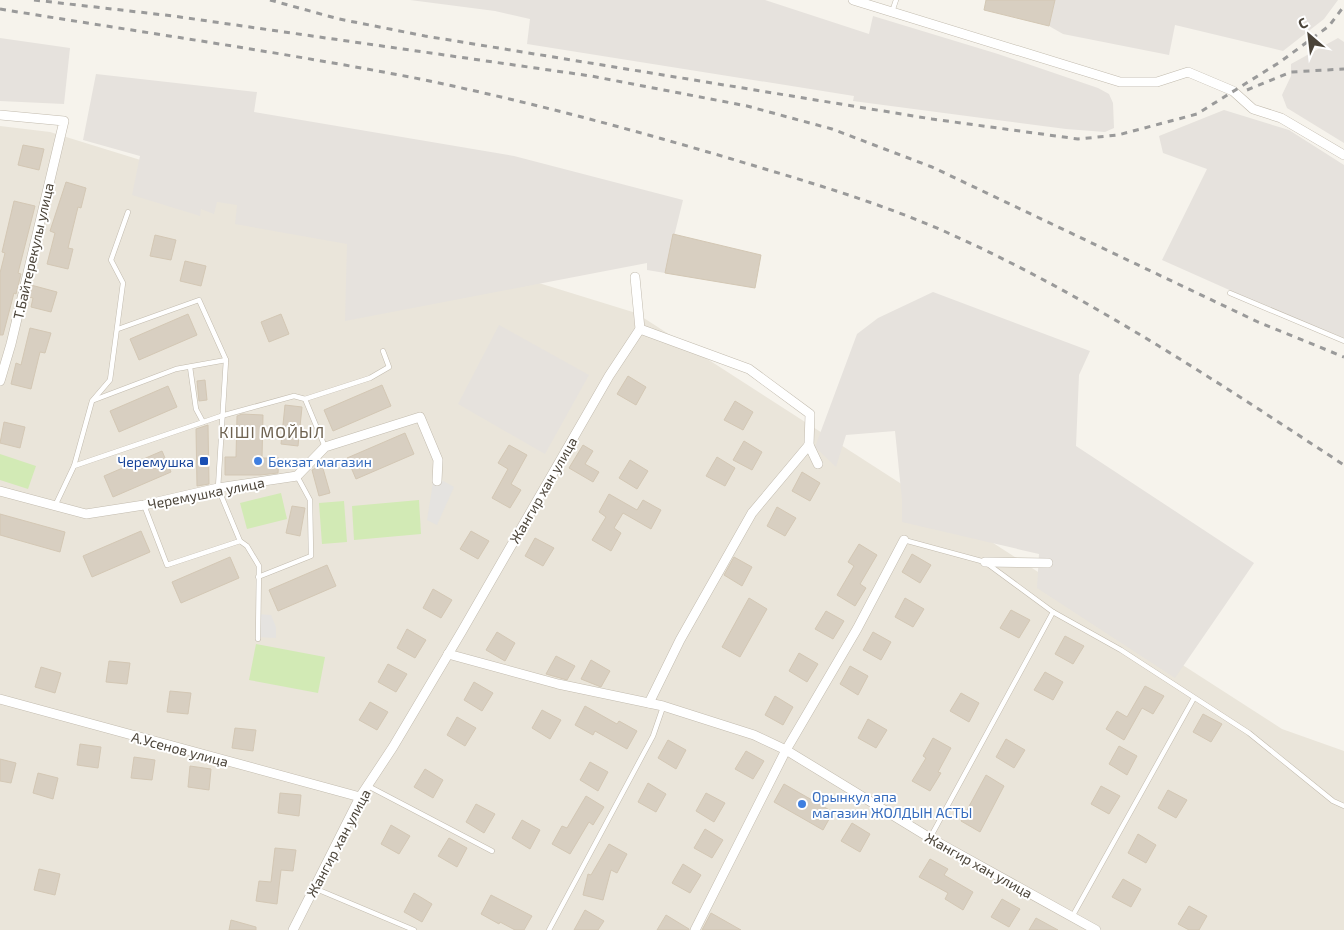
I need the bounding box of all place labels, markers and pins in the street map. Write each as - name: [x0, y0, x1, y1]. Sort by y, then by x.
- place label: Черемушка: [118, 453, 194, 470]
- place label: Бекзат магазин: [268, 453, 372, 470]
- marker: Черемушка: [198, 455, 210, 467]
- marker: Бекзат магазин: [252, 455, 264, 467]
- place label: Орынкул апа магазин ЖОЛДЫН АСТЫ: [812, 788, 972, 821]
- marker: Орынкул апа магазин ЖОЛДЫН АСТЫ: [796, 798, 808, 810]

